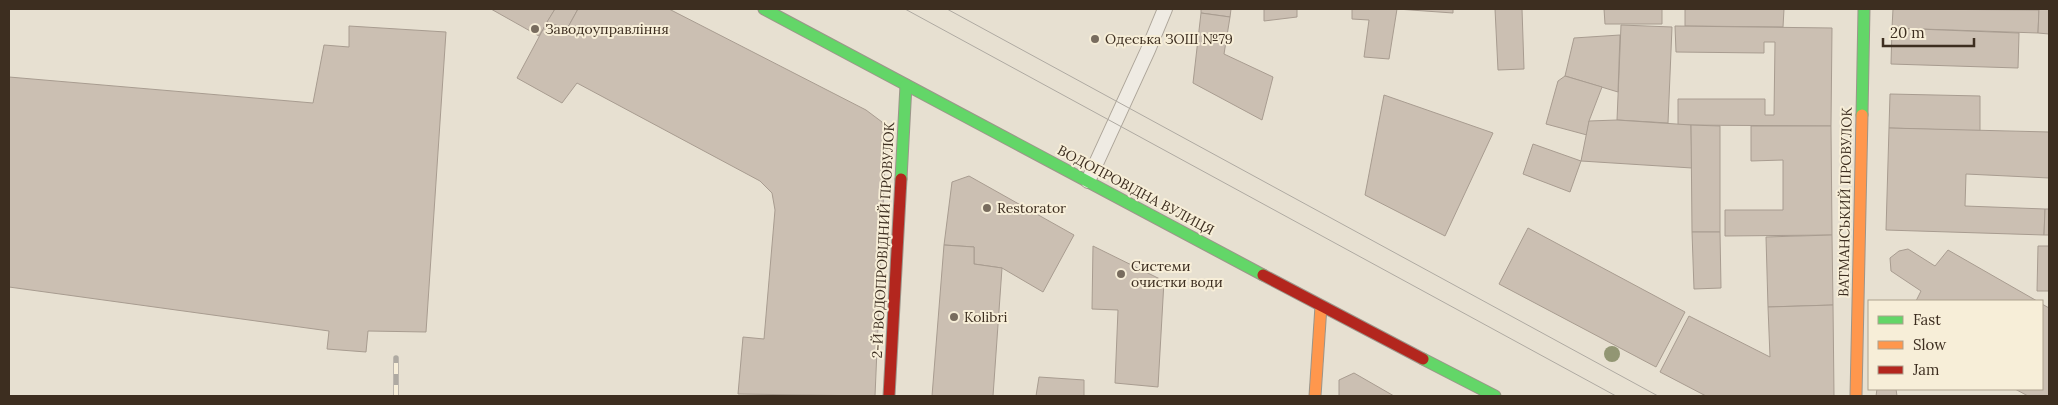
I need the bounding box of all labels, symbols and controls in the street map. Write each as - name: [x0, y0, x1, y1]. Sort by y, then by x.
- scale bar: [1883, 15, 1974, 47]
- place label: Заводоуправління: [545, 20, 669, 38]
- marker: Заводоуправління: [529, 23, 541, 35]
- text: 20 m: [1890, 23, 1925, 42]
- place label: Одеська ЗОШ №79: [1105, 30, 1233, 48]
- marker: Одеська ЗОШ №79: [1089, 33, 1101, 45]
- street label: ВАТМАНСЬКИЙ ПРОВУЛОК: [1834, 106, 1856, 297]
- street label: 2-Й ВОДОПРОВІДНИЙ ПРОВУЛОК: [868, 121, 898, 359]
- street label: ВОДОПРОВІДНА ВУЛИЦЯ: [1054, 141, 1218, 239]
- place label: Restorator: [997, 199, 1066, 217]
- marker: Restorator: [981, 202, 993, 214]
- place label: Системи очистки води: [1131, 257, 1223, 291]
- marker: Системи очистки води: [1115, 268, 1127, 280]
- legend: [1868, 300, 2043, 390]
- place label: Kolibri: [964, 308, 1007, 326]
- text: Fast: [1913, 310, 1941, 329]
- marker: Kolibri: [948, 311, 960, 323]
- text: Slow: [1913, 335, 1946, 354]
- text: Jam: [1912, 360, 1940, 379]

